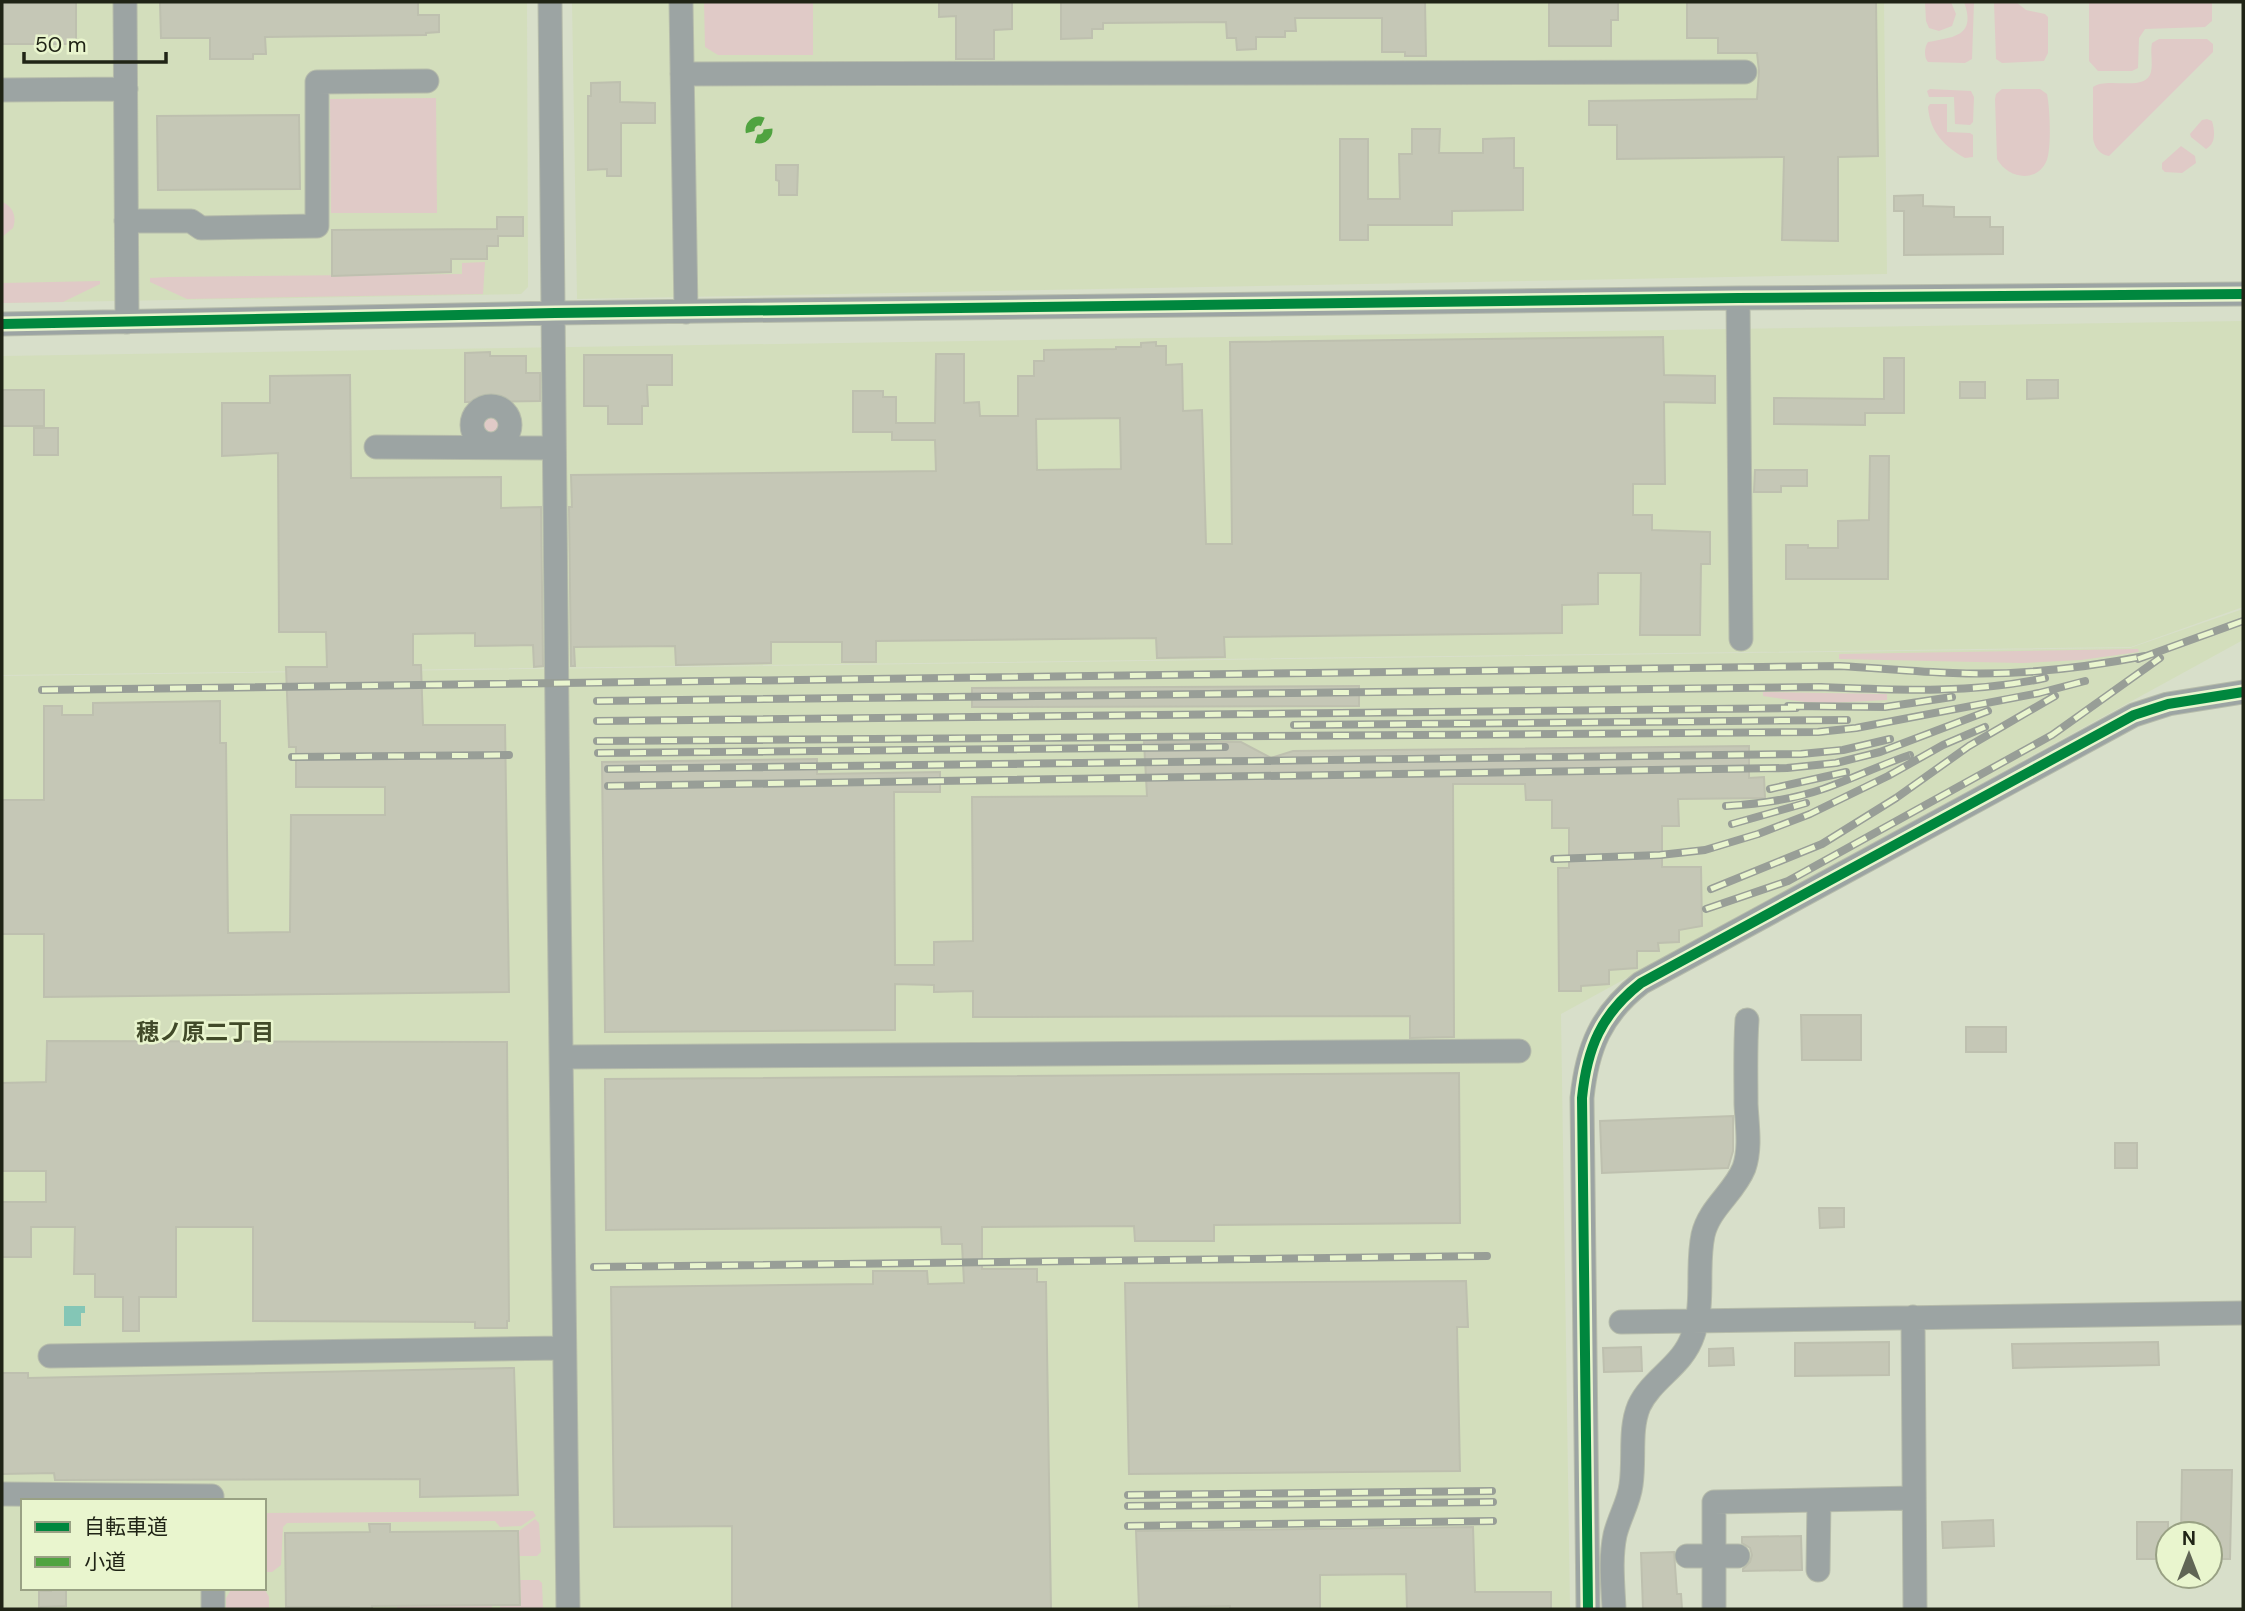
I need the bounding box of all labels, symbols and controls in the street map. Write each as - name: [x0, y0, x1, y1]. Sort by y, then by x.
- scale bar: [24, 21, 166, 65]
- text: 50 m: [35, 31, 86, 59]
- district label: 穂ノ原二丁目: [136, 1017, 274, 1047]
- legend: [21, 1499, 266, 1590]
- text: 自転車道: [84, 1513, 168, 1541]
- north arrow: [2154, 1520, 2224, 1590]
- text: N: [2182, 1526, 2196, 1551]
- text: 小道: [84, 1548, 126, 1576]

